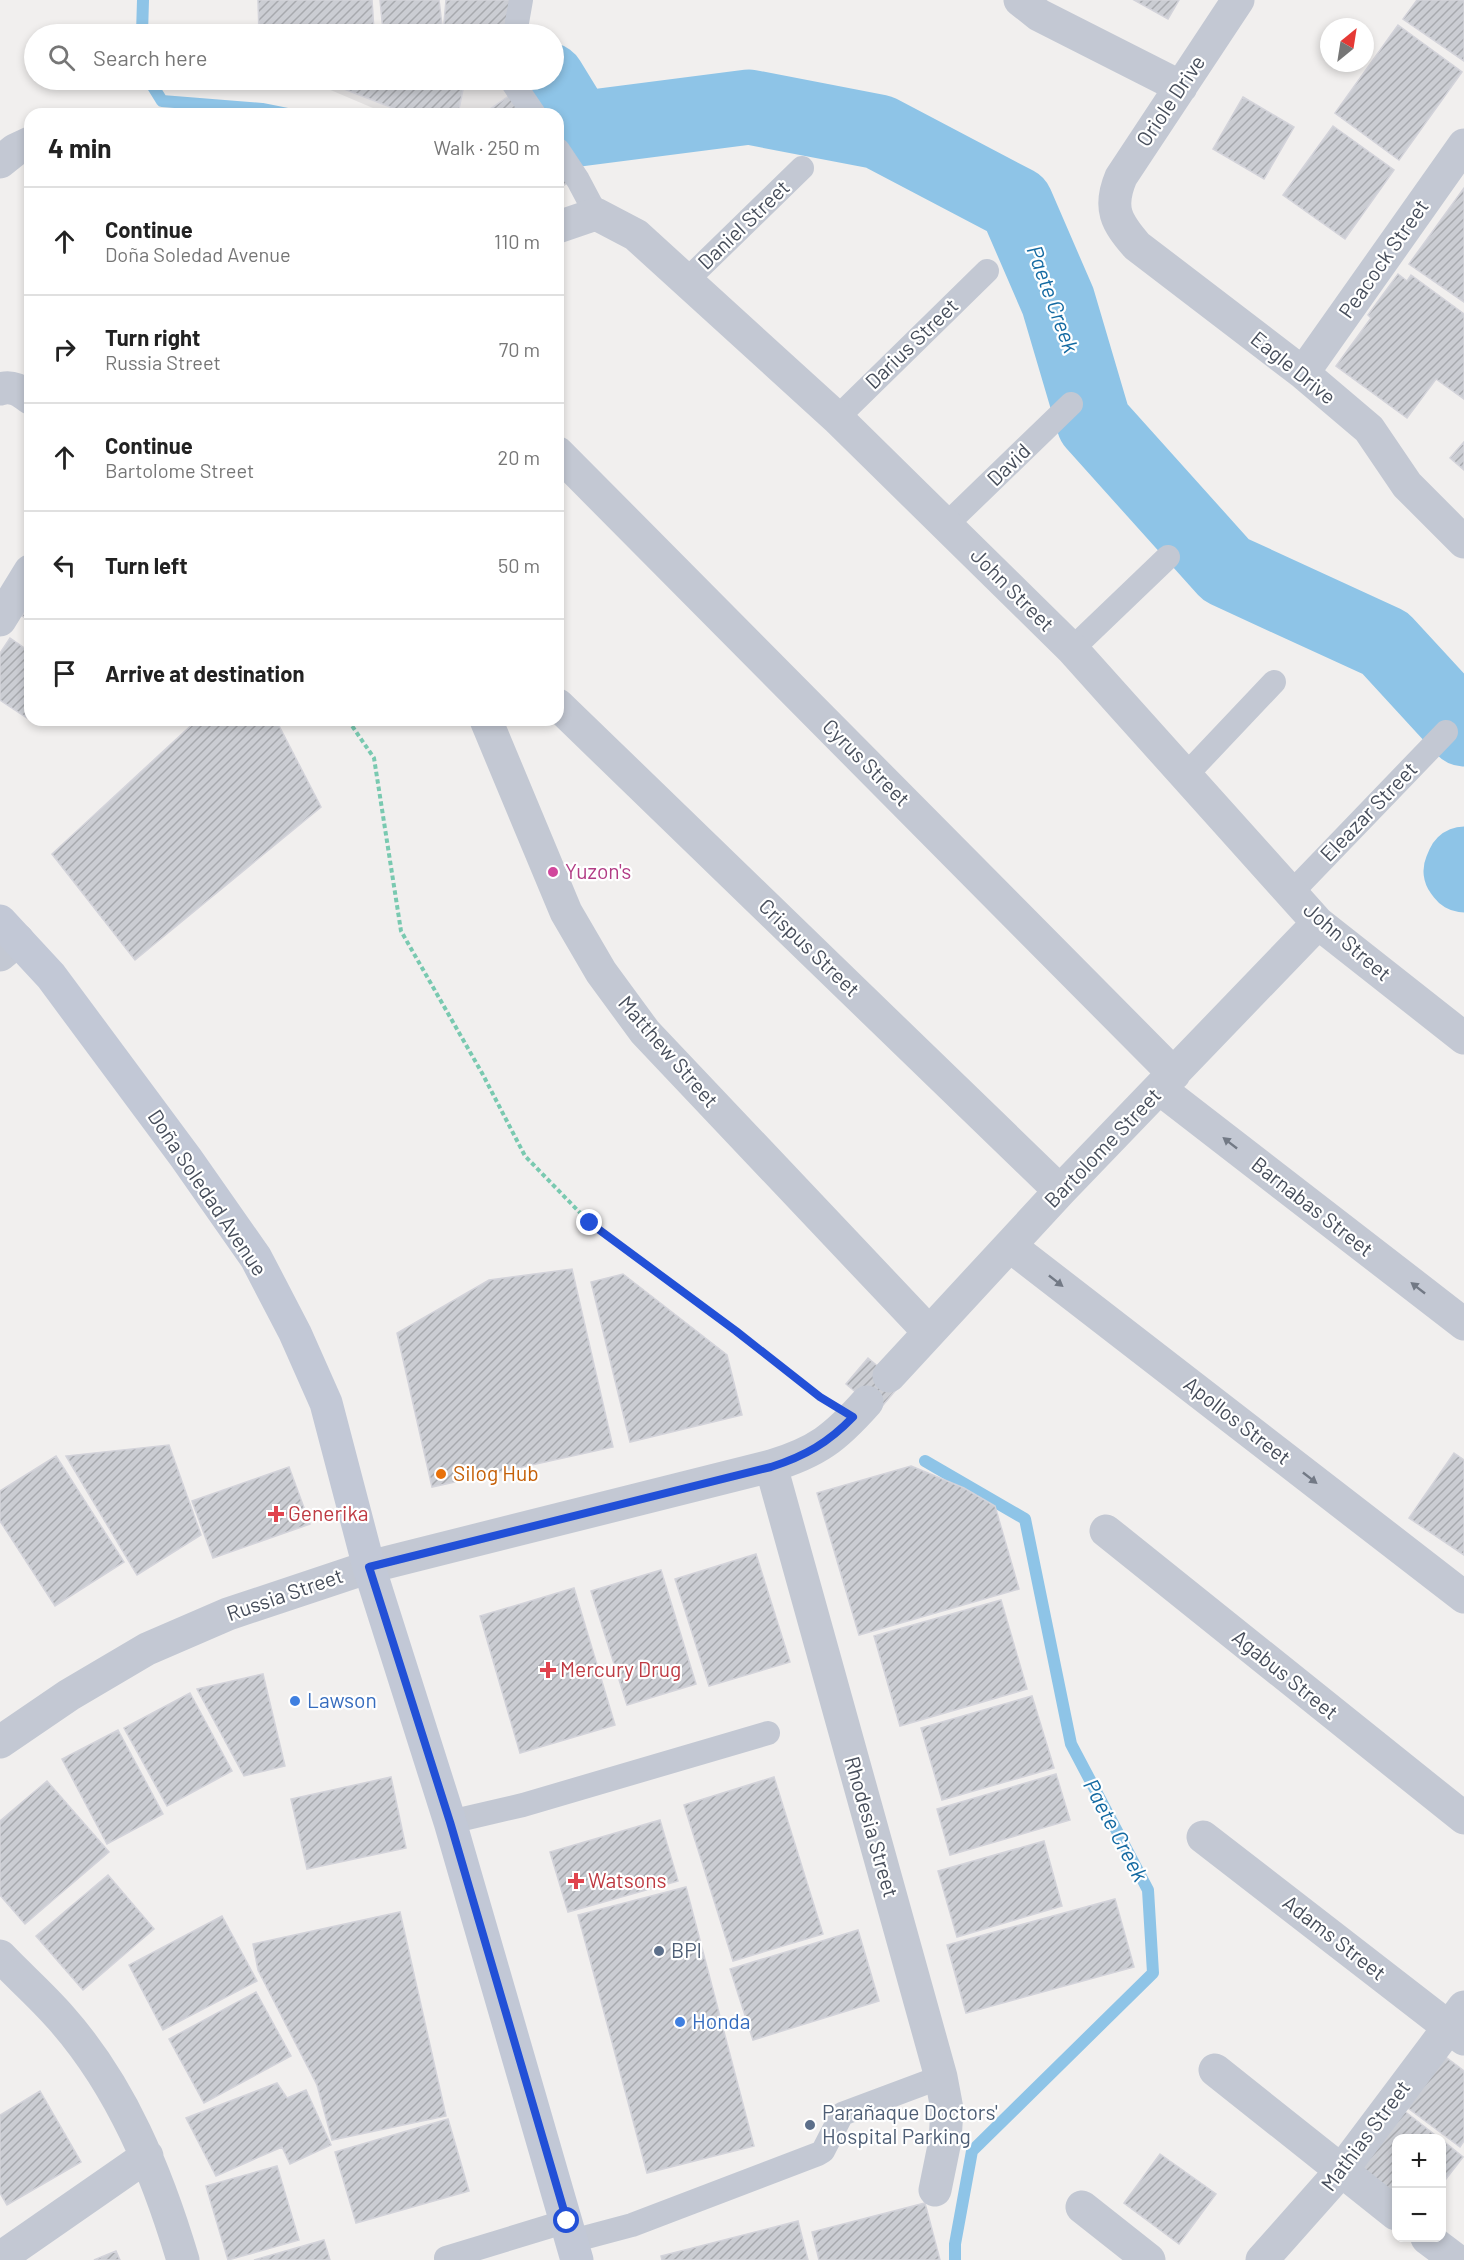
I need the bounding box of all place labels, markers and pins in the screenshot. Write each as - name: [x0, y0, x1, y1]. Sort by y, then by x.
- place label: Yuzon's: [565, 858, 631, 883]
- marker: Yuzon's: [546, 865, 560, 879]
- place label: Silog Hub: [453, 1460, 539, 1485]
- marker: Silog Hub: [434, 1467, 448, 1481]
- place label: Generika: [288, 1500, 368, 1525]
- marker: Generika: [269, 1507, 283, 1521]
- place label: Mercury Drug: [560, 1656, 681, 1681]
- marker: Mercury Drug: [541, 1663, 555, 1677]
- place label: Lawson: [307, 1687, 377, 1712]
- marker: Lawson: [288, 1694, 302, 1708]
- place label: Watsons: [588, 1867, 667, 1892]
- marker: Watsons: [569, 1874, 583, 1888]
- place label: BPI: [671, 1937, 702, 1962]
- marker: BPI: [652, 1944, 666, 1958]
- place label: Honda: [692, 2008, 751, 2033]
- marker: Honda: [673, 2015, 687, 2029]
- place label: Parañaque Doctors' Hospital Parking: [822, 2099, 998, 2148]
- marker: Parañaque Doctors' Hospital Parking: [803, 2118, 817, 2132]

